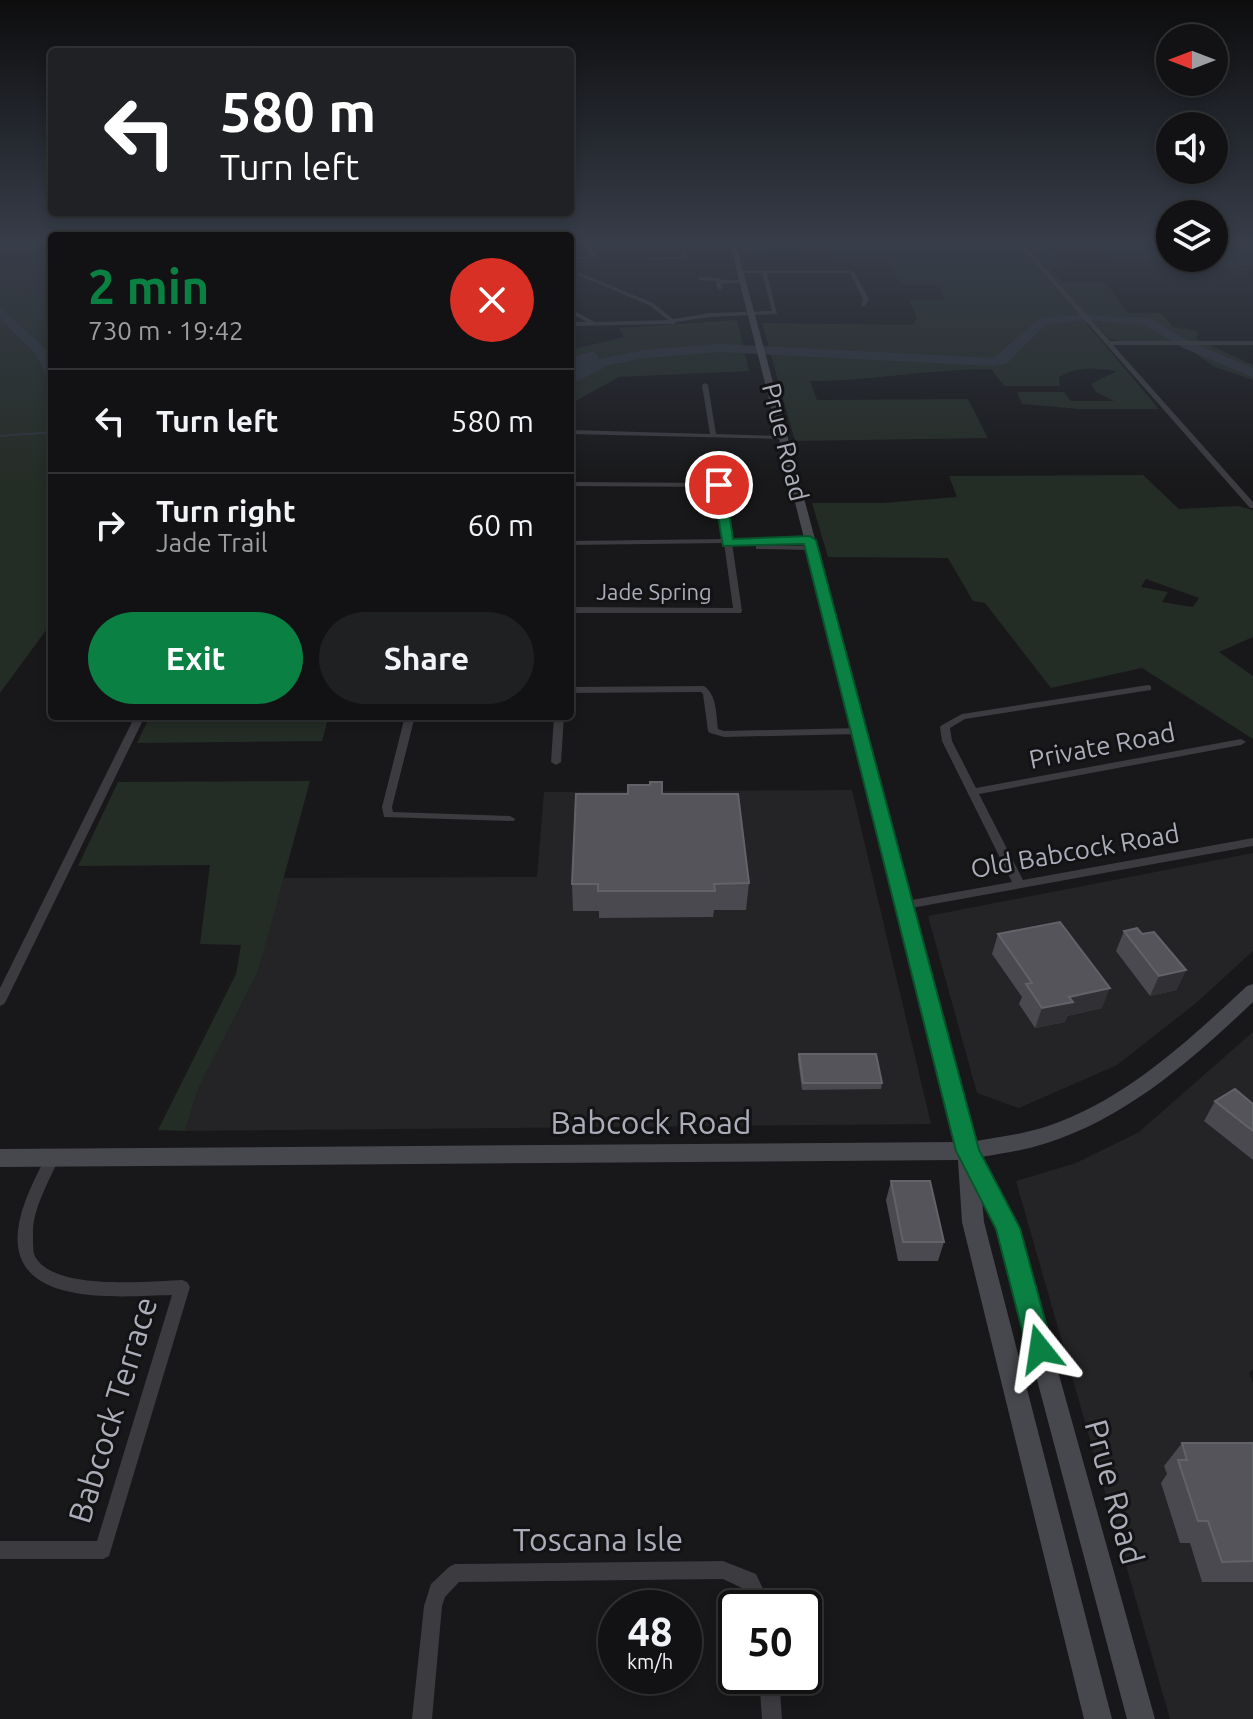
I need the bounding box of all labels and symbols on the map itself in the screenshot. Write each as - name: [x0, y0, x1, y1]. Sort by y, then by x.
- north arrow: [1156, 24, 1228, 96]
- street label: Prue Road: [757, 380, 814, 504]
- pin: [685, 451, 753, 519]
- street label: Jade Spring: [596, 579, 712, 604]
- street label: Private Road: [1026, 717, 1177, 774]
- street label: Old Babcock Road: [968, 818, 1182, 883]
- street label: Babcock Road: [550, 1104, 752, 1140]
- street label: Babcock Terrace: [61, 1292, 164, 1527]
- position arrow: [998, 1307, 1082, 1391]
- street label: Prue Road: [1078, 1415, 1152, 1568]
- street label: Toscana Isle: [513, 1521, 683, 1557]
- speed limit sign: 50: [718, 1590, 822, 1694]

